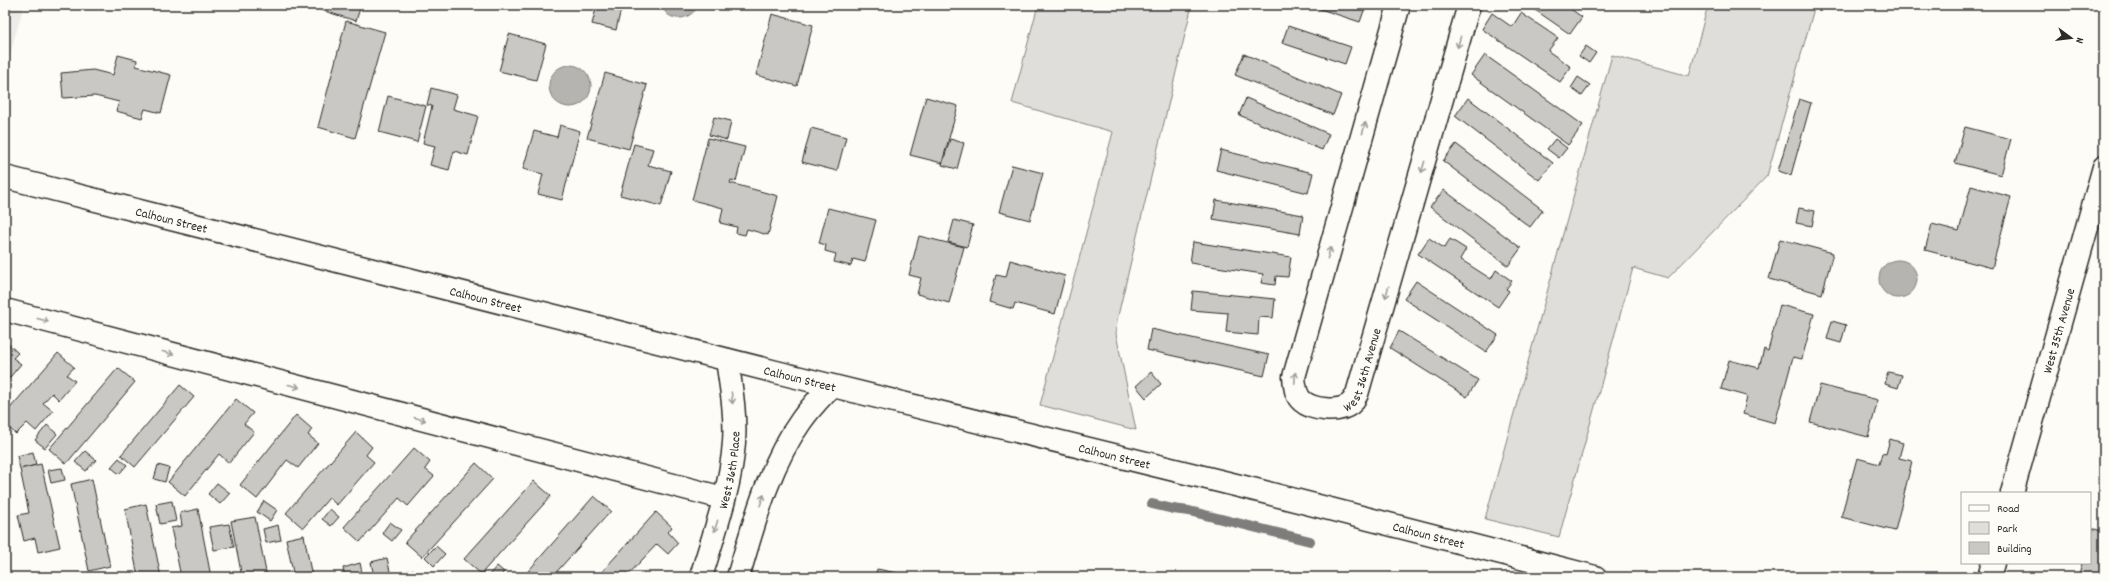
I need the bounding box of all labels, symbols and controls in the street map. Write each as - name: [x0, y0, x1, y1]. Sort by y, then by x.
- north arrow: [2051, 18, 2091, 58]
- text: N: [2070, 35, 2087, 45]
- one-way arrow: [1454, 36, 1462, 49]
- one-way arrow: [1361, 122, 1368, 135]
- one-way arrow: [1418, 161, 1426, 174]
- street label: Calhoun Street: [133, 203, 209, 240]
- one-way arrow: [1326, 247, 1333, 260]
- street label: Calhoun Street: [447, 283, 523, 319]
- one-way arrow: [1382, 286, 1390, 299]
- street label: West 35th Avenue: [2039, 286, 2081, 376]
- one-way arrow: [36, 317, 49, 324]
- street label: West 36th Avenue: [1340, 326, 1388, 418]
- one-way arrow: [162, 350, 175, 358]
- street label: Calhoun Street: [761, 362, 838, 398]
- one-way arrow: [1291, 372, 1299, 385]
- one-way arrow: [287, 383, 300, 391]
- one-way arrow: [728, 391, 736, 404]
- one-way arrow: [413, 416, 426, 423]
- street label: West 36th Place: [715, 431, 746, 511]
- street label: Calhoun Street: [1076, 440, 1152, 476]
- legend: [1961, 492, 2091, 564]
- one-way arrow: [759, 493, 766, 506]
- text: Road: [1997, 501, 2019, 518]
- street label: Calhoun Street: [1390, 518, 1466, 555]
- one-way arrow: [712, 519, 719, 532]
- text: Park: [1997, 521, 2018, 538]
- text: Building: [1997, 541, 2032, 558]

